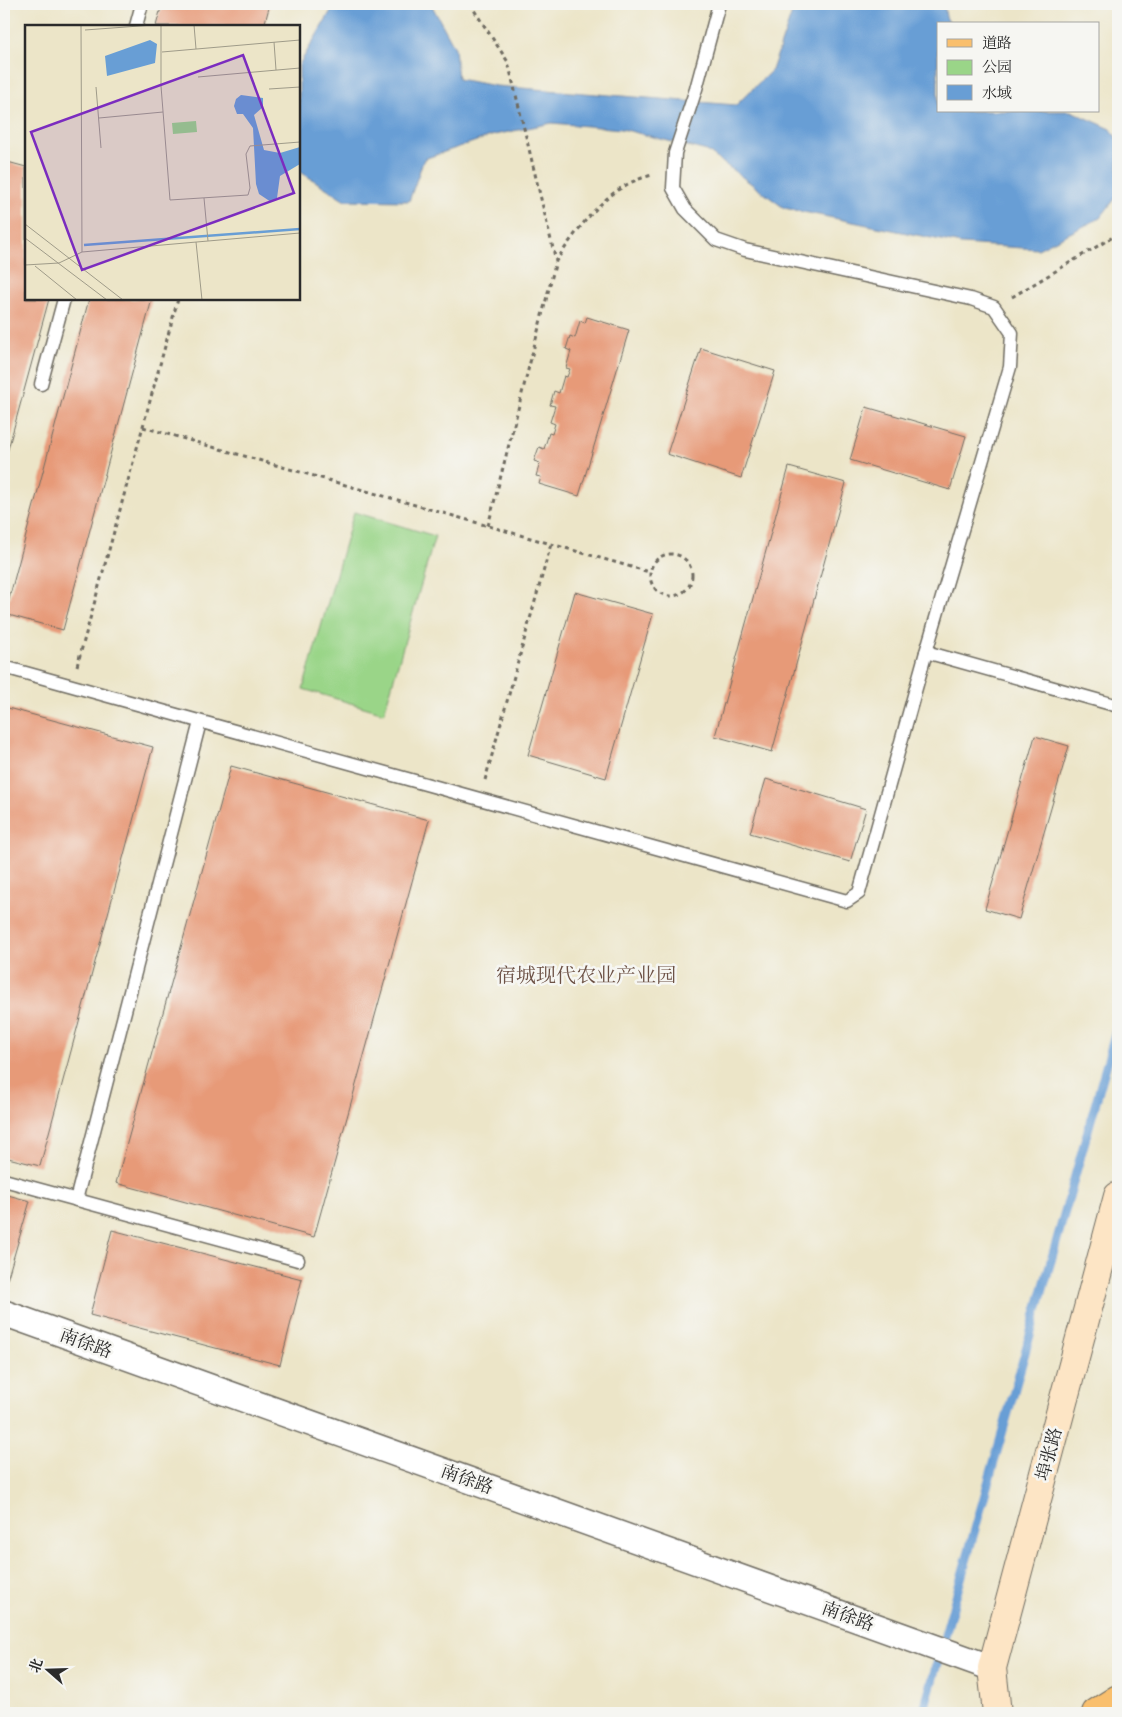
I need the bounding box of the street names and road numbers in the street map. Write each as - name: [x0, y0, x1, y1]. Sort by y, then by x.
- street label: 南徐路: [57, 1322, 115, 1364]
- street label: 埠张路: [1030, 1425, 1068, 1483]
- street label: 南徐路: [438, 1458, 496, 1500]
- street label: 南徐路: [819, 1595, 877, 1637]

